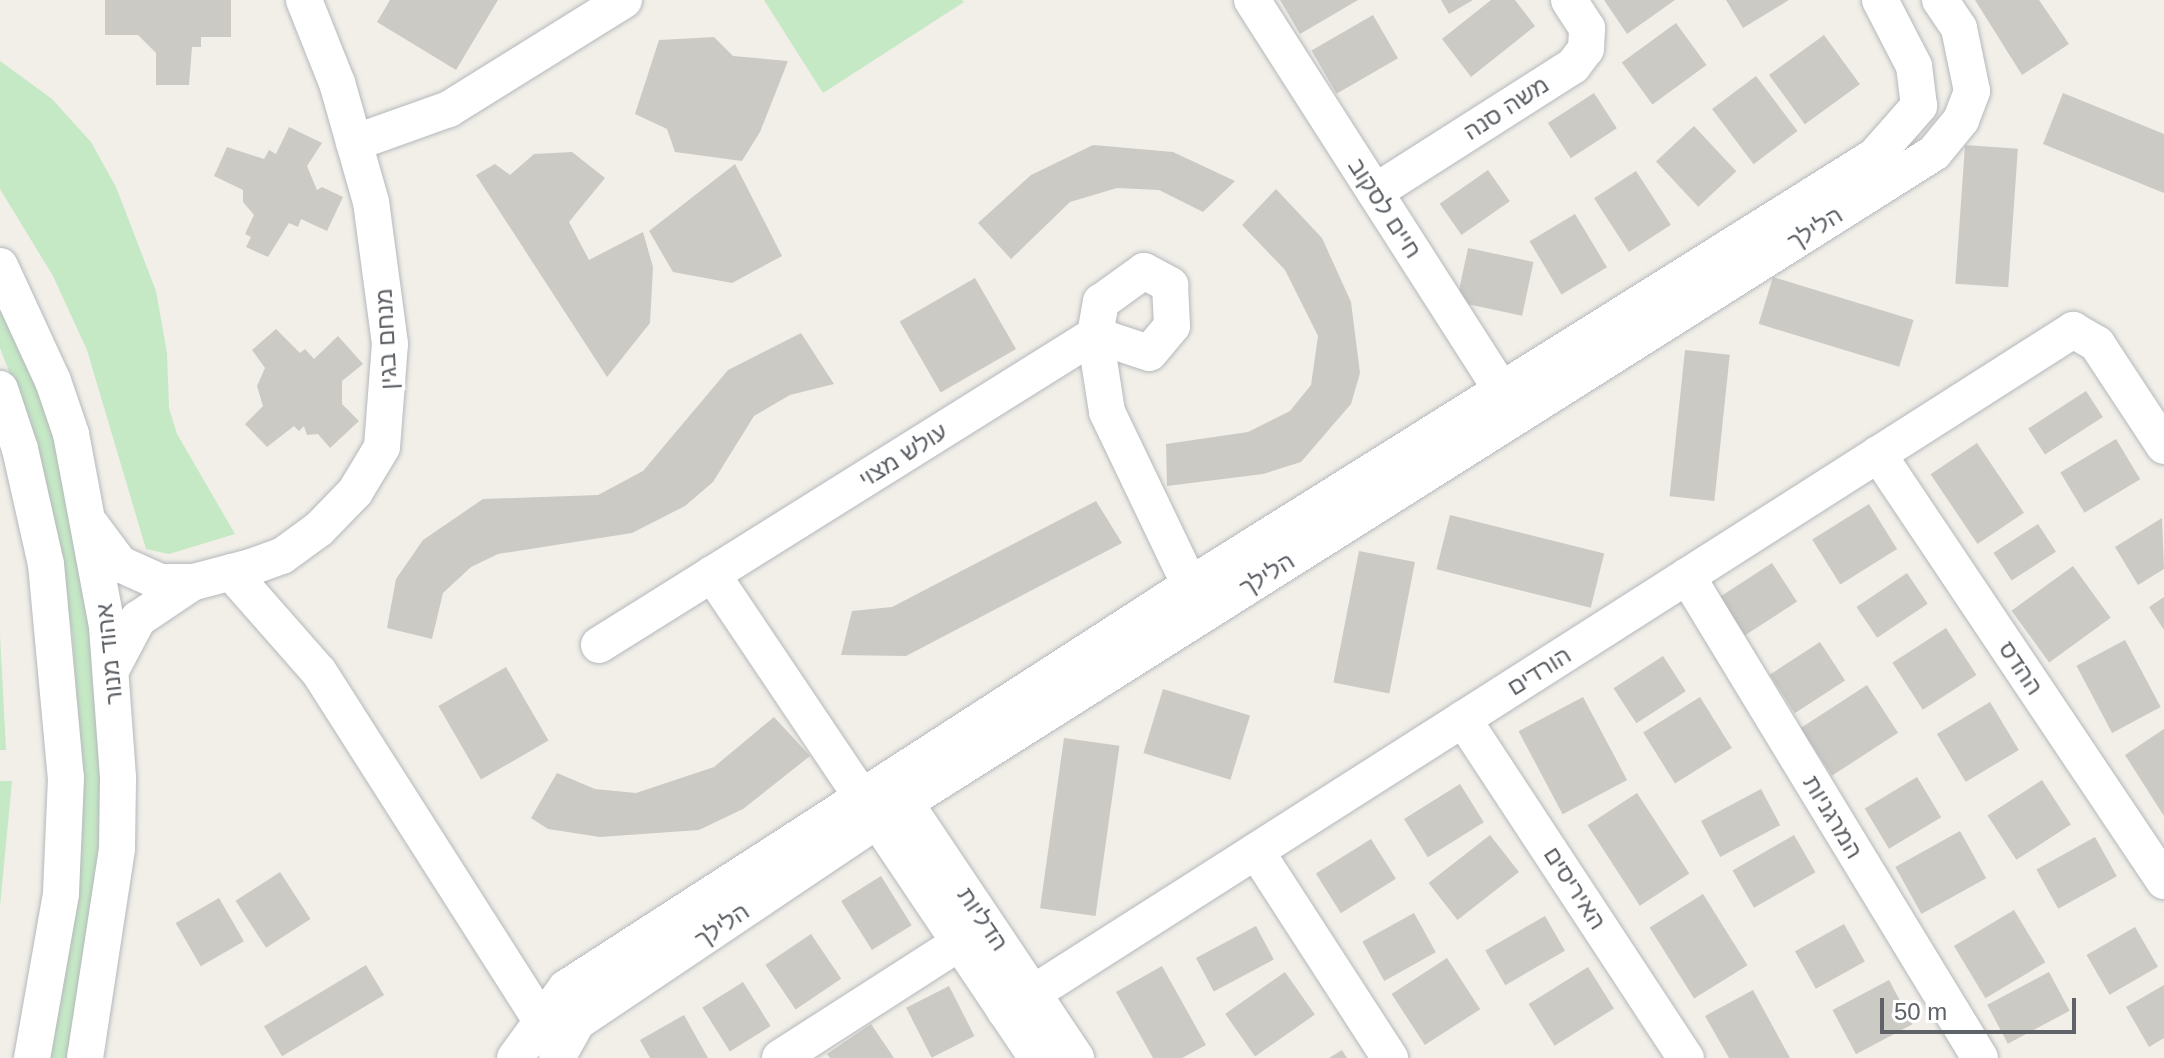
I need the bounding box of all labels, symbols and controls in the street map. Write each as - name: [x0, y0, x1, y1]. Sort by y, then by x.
- street label: משה סנה: [1458, 70, 1554, 146]
- street label: חיים לסקוב: [1342, 153, 1428, 263]
- street label: הלילך: [1782, 200, 1848, 256]
- street label: מנחם בגין: [369, 288, 403, 390]
- street label: עולש מצוי: [853, 417, 953, 493]
- street label: הלילך: [1234, 546, 1300, 602]
- street label: אהוד מנור: [89, 602, 129, 706]
- street label: ההדס: [1993, 636, 2049, 700]
- street label: הורדים: [1502, 640, 1576, 702]
- street label: המרגניות: [1797, 770, 1869, 864]
- street label: האיריסים: [1538, 841, 1612, 935]
- street label: הדליות: [951, 882, 1015, 956]
- street label: הלילך: [689, 897, 755, 953]
- scale bar: [1884, 982, 2080, 1032]
- text: 50 m: [1894, 998, 1947, 1025]

